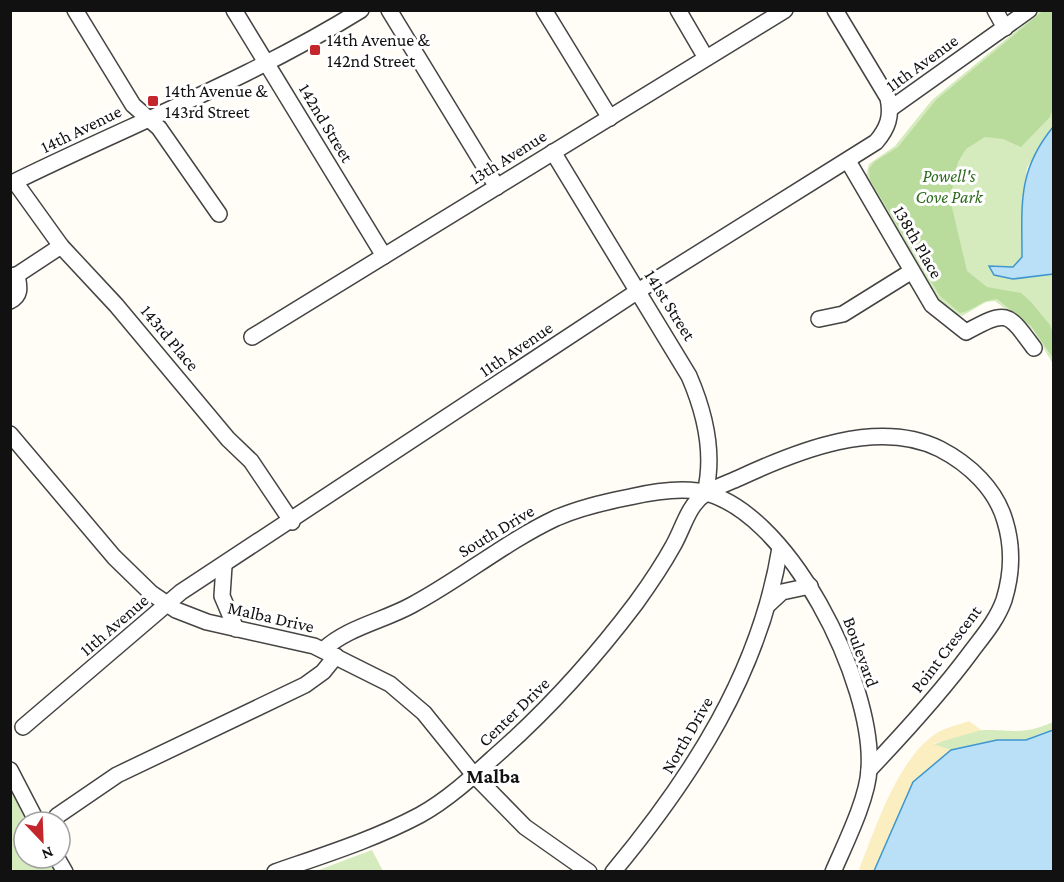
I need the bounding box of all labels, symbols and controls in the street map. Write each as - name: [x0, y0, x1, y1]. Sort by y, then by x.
- place label: 14th Avenue & 142nd Street: [327, 30, 431, 71]
- street label: 11th Avenue: [882, 30, 962, 96]
- marker: 14th Avenue & 142nd Street: [308, 43, 322, 57]
- street label: 142nd Street: [295, 80, 358, 167]
- place label: 14th Avenue & 143rd Street: [165, 81, 269, 122]
- marker: 14th Avenue & 143rd Street: [146, 94, 160, 108]
- street label: 14th Avenue: [37, 101, 125, 157]
- street label: 13th Avenue: [466, 126, 550, 188]
- park label: Powell's Cove Park: [915, 166, 984, 207]
- street label: 138th Place: [889, 202, 947, 282]
- street label: 141st Street: [640, 266, 700, 345]
- street label: 143rd Place: [137, 301, 203, 375]
- street label: 11th Avenue: [476, 317, 556, 381]
- street label: South Drive: [454, 500, 538, 561]
- street label: 11th Avenue: [76, 590, 152, 660]
- street label: Malba Drive: [226, 597, 316, 637]
- street label: Point Crescent: [907, 601, 986, 696]
- street label: Boulevard: [839, 614, 883, 690]
- street label: Center Drive: [474, 673, 554, 751]
- street label: North Drive: [657, 693, 717, 777]
- district label: Malba: [466, 765, 520, 787]
- north arrow: [12, 810, 72, 870]
- text: N: [39, 843, 56, 863]

